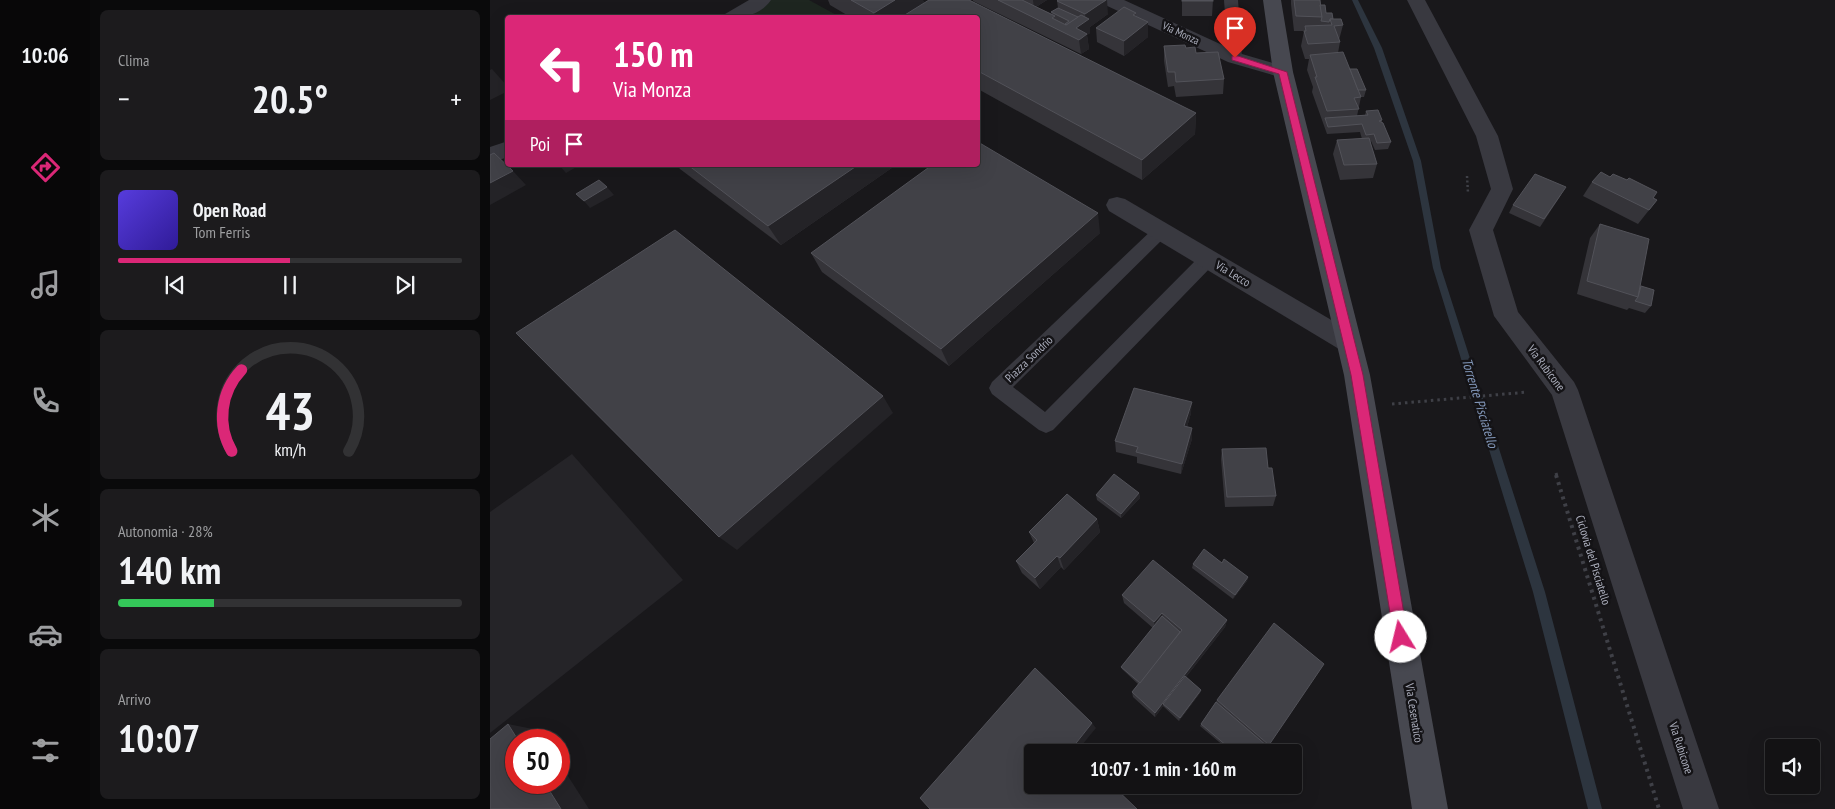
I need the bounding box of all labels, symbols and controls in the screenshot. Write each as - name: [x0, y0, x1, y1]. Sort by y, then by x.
- pin: [1214, 7, 1256, 58]
- icon: arrive: [1221, 14, 1249, 42]
- street label: Via Monza: [1159, 18, 1202, 48]
- text: 150 m: [613, 31, 694, 77]
- icon: left: [530, 35, 595, 100]
- text: 10:06: [21, 41, 69, 69]
- text: Clima: [118, 50, 149, 70]
- text: 20.5°: [252, 74, 328, 123]
- text: Via Monza: [613, 75, 691, 103]
- text: −: [118, 80, 130, 117]
- text: +: [450, 80, 462, 117]
- icon: arrive: [560, 130, 588, 158]
- text: Poi: [530, 132, 550, 156]
- icon: directions: [28, 150, 63, 185]
- text: Open Road: [193, 198, 266, 222]
- text: Tom Ferris: [193, 222, 250, 242]
- street label: Via Lecco: [1212, 257, 1253, 290]
- icon: music: [28, 267, 63, 302]
- icon: previous: [161, 271, 189, 299]
- icon: pause: [276, 271, 304, 299]
- icon: next: [391, 271, 419, 299]
- street label: Piazza Sondrio: [1002, 332, 1056, 385]
- street label: Via Rubicone: [1524, 341, 1569, 394]
- water label: Torrente Pisciatello: [1458, 356, 1502, 451]
- text: 43: [265, 377, 315, 444]
- icon: phone: [28, 383, 63, 418]
- text: km/h: [274, 438, 306, 461]
- icon: climate: [28, 500, 63, 535]
- street label: Ciclovia del Pisciatello: [1573, 513, 1614, 607]
- text: Autonomia · 28%: [118, 521, 213, 541]
- text: 140 km: [118, 545, 221, 594]
- position arrow: [1374, 610, 1426, 662]
- icon: car: [28, 617, 63, 652]
- street label: Via Cesenatico: [1402, 681, 1427, 744]
- text: Arrivo: [118, 689, 151, 709]
- text: 10:07: [118, 713, 200, 762]
- street label: Via Rubicone: [1666, 719, 1697, 776]
- speed limit sign: 50: [505, 729, 570, 794]
- icon: filters: [28, 733, 63, 768]
- map controls: [1765, 739, 1820, 794]
- button: sound: [1765, 739, 1820, 794]
- text: 10:07 · 1 min · 160 m: [1090, 757, 1236, 781]

